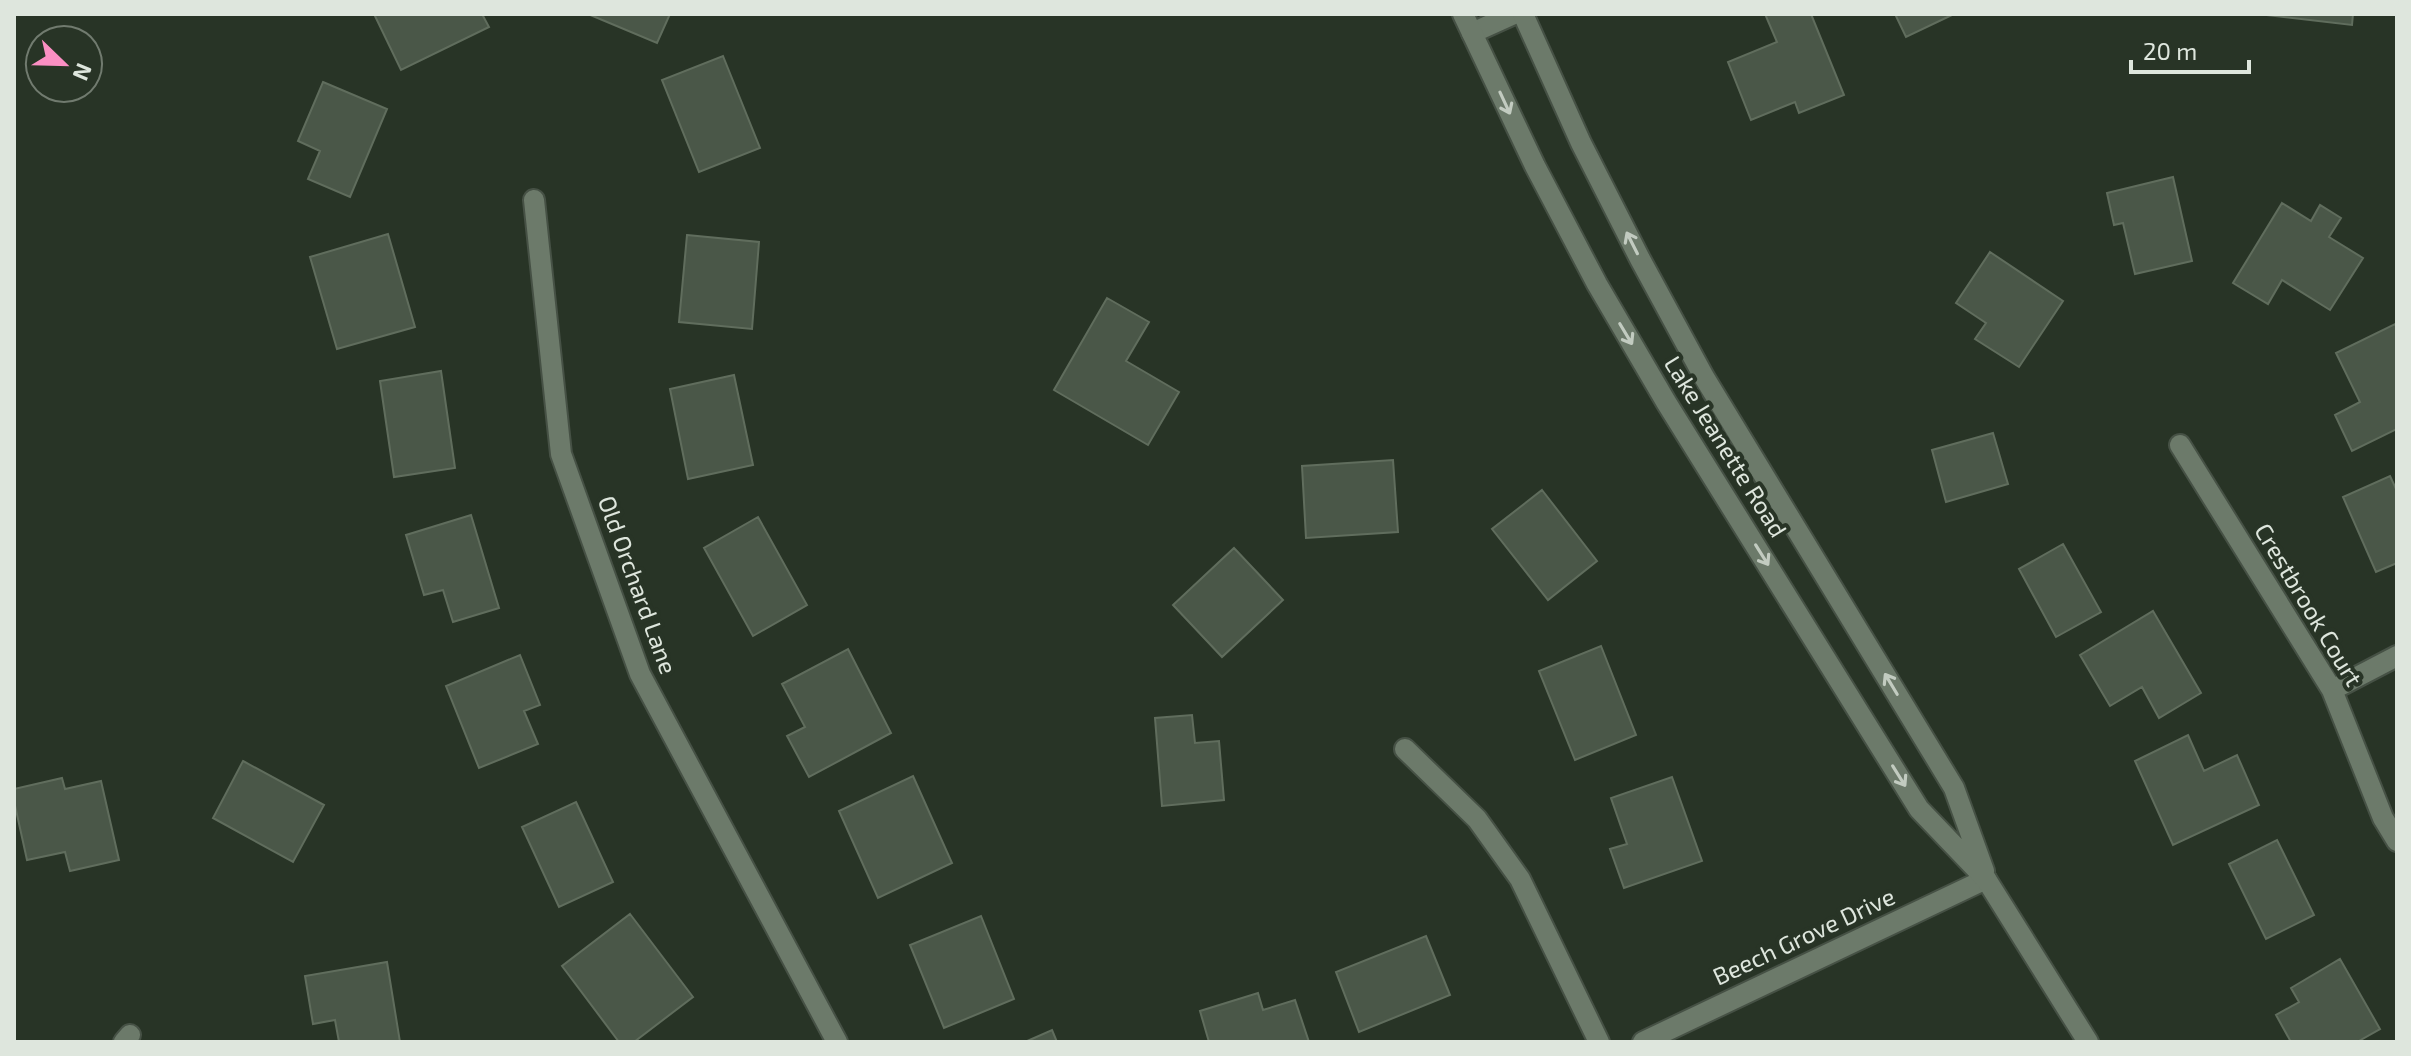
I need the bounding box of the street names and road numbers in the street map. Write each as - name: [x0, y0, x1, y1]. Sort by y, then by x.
- street label: Lake Jeanette Road: [1659, 350, 1794, 542]
- street label: Old Orchard Lane: [593, 492, 684, 677]
- street label: Crestbrook Court: [2249, 518, 2369, 691]
- street label: Beech Grove Drive: [1708, 881, 1899, 990]

